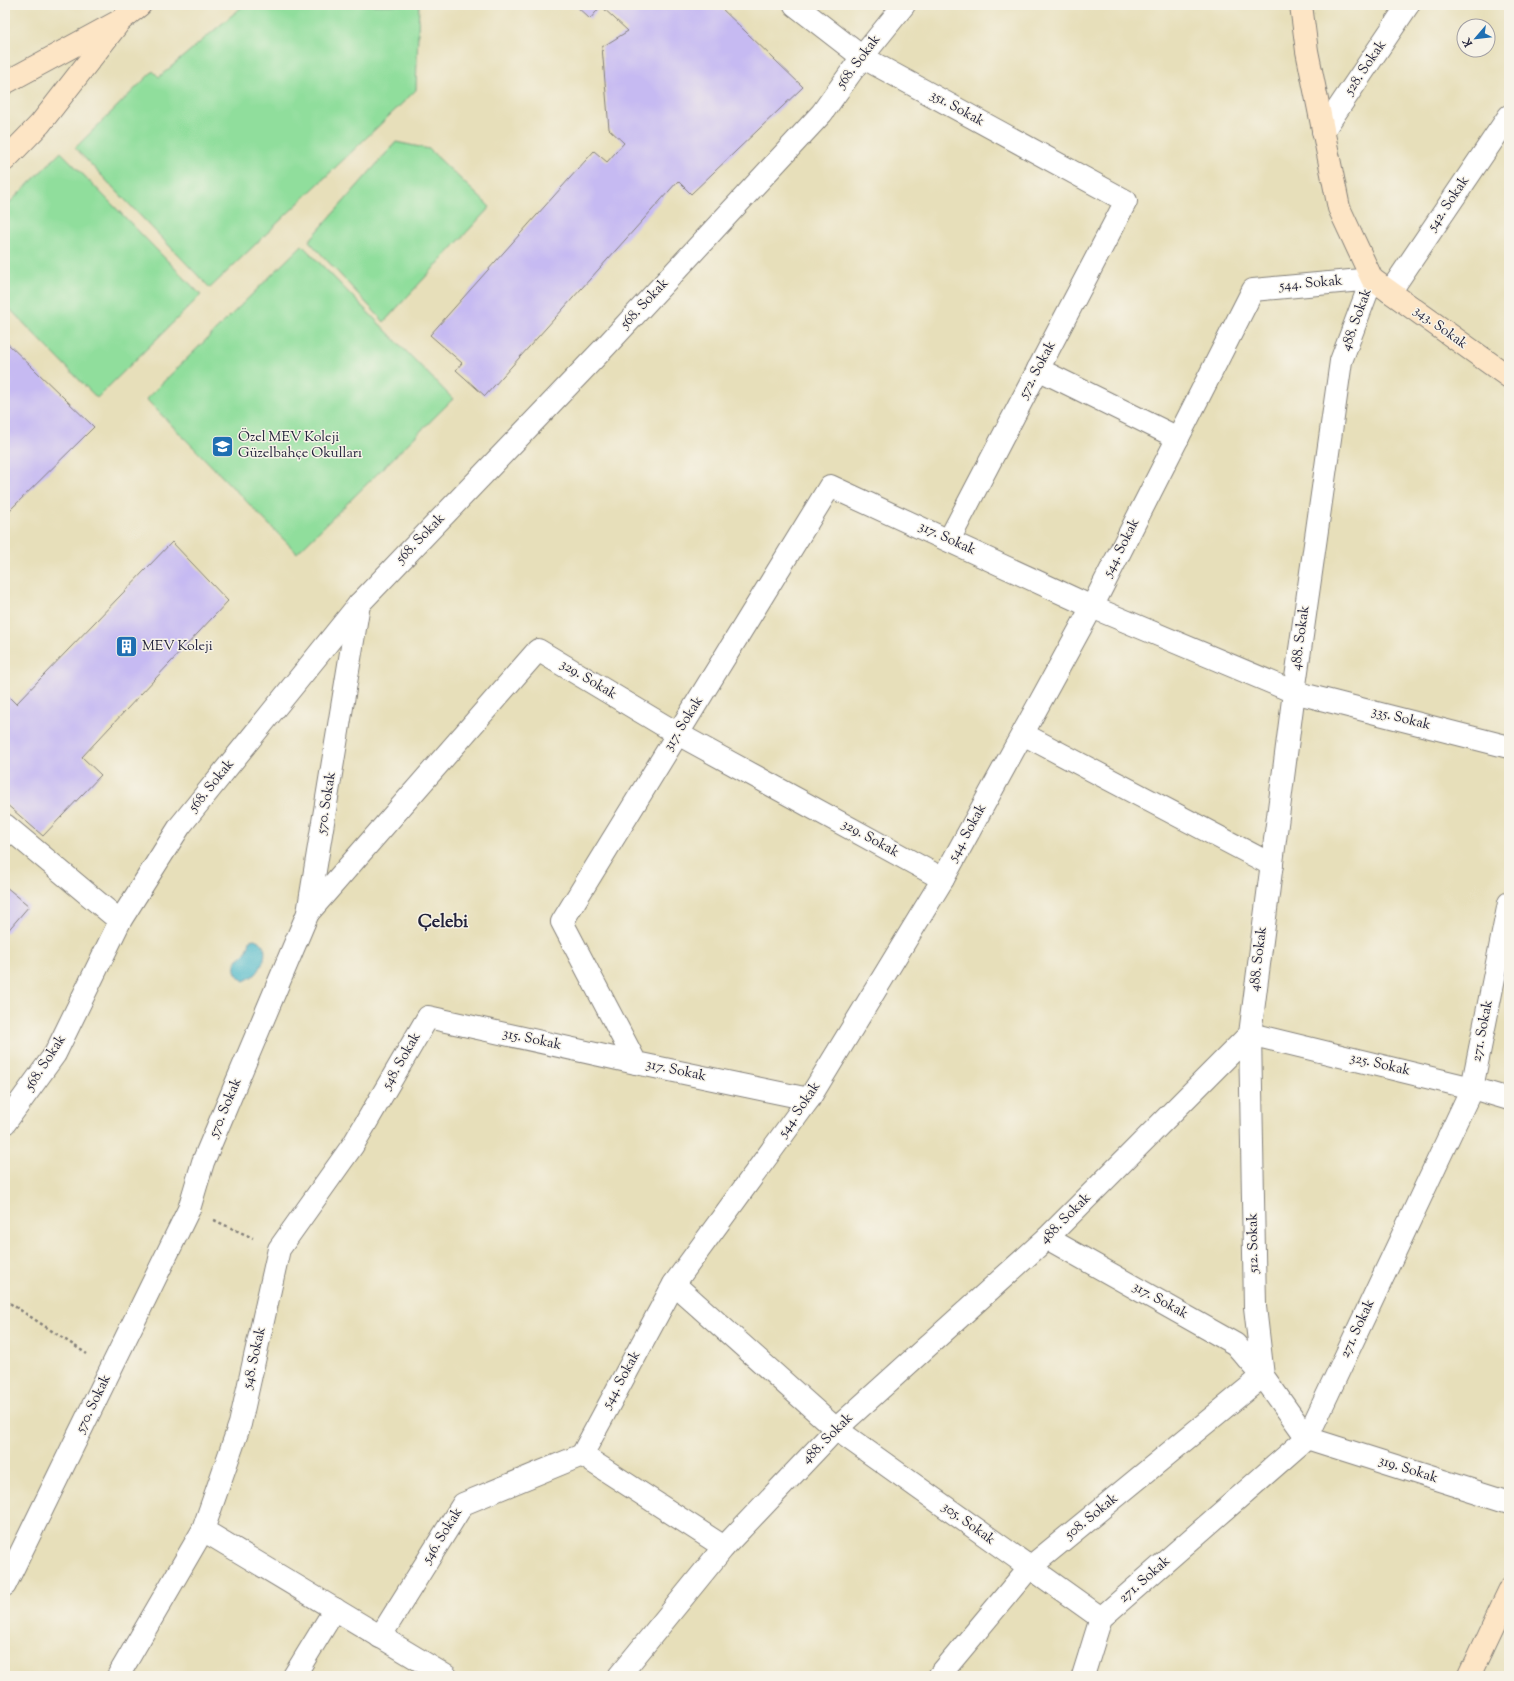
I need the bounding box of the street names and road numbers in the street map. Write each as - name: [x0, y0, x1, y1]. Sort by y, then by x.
- street label: 568. Sokak: [832, 31, 886, 94]
- street label: 528. Sokak: [1340, 36, 1392, 100]
- street label: 351. Sokak: [926, 86, 988, 132]
- street label: 542. Sokak: [1423, 172, 1475, 236]
- street label: 544. Sokak: [1278, 271, 1344, 297]
- street label: 568. Sokak: [616, 274, 674, 335]
- street label: 488. Sokak: [1336, 286, 1378, 354]
- street label: 343. Sokak: [1409, 302, 1471, 355]
- street label: 572. Sokak: [1014, 337, 1062, 403]
- street label: 568. Sokak: [391, 509, 450, 569]
- street label: 544. Sokak: [1098, 515, 1145, 582]
- street label: 317. Sokak: [915, 517, 979, 561]
- street label: 488. Sokak: [1287, 604, 1315, 672]
- street label: 329. Sokak: [556, 655, 621, 705]
- street label: 317. Sokak: [659, 693, 709, 755]
- street label: 335. Sokak: [1369, 702, 1433, 736]
- street label: 568. Sokak: [184, 755, 240, 817]
- street label: 570. Sokak: [312, 770, 342, 837]
- street label: 544. Sokak: [943, 800, 992, 866]
- street label: 329. Sokak: [838, 815, 903, 863]
- street label: 488. Sokak: [1245, 925, 1273, 993]
- street label: 271. Sokak: [1467, 998, 1499, 1064]
- street label: 315. Sokak: [501, 1024, 563, 1056]
- street label: 548. Sokak: [377, 1028, 427, 1094]
- street label: 568. Sokak: [20, 1031, 72, 1096]
- street label: 325. Sokak: [1348, 1048, 1412, 1082]
- street label: 317. Sokak: [644, 1055, 708, 1087]
- street label: 570. Sokak: [204, 1075, 248, 1142]
- street label: 544. Sokak: [774, 1078, 826, 1143]
- street label: 488. Sokak: [1036, 1189, 1096, 1249]
- street label: 512. Sokak: [1243, 1212, 1265, 1274]
- street label: 317. Sokak: [1128, 1277, 1192, 1325]
- street label: 271. Sokak: [1336, 1296, 1380, 1362]
- street label: 548. Sokak: [238, 1325, 272, 1392]
- street label: 544. Sokak: [597, 1347, 646, 1413]
- street label: 570. Sokak: [71, 1371, 117, 1437]
- street label: 488. Sokak: [798, 1409, 858, 1469]
- street label: 319. Sokak: [1376, 1451, 1441, 1489]
- street label: 508. Sokak: [1060, 1489, 1123, 1545]
- street label: 305. Sokak: [937, 1498, 999, 1550]
- street label: 546. Sokak: [417, 1504, 468, 1569]
- street label: 271. Sokak: [1115, 1552, 1175, 1608]

